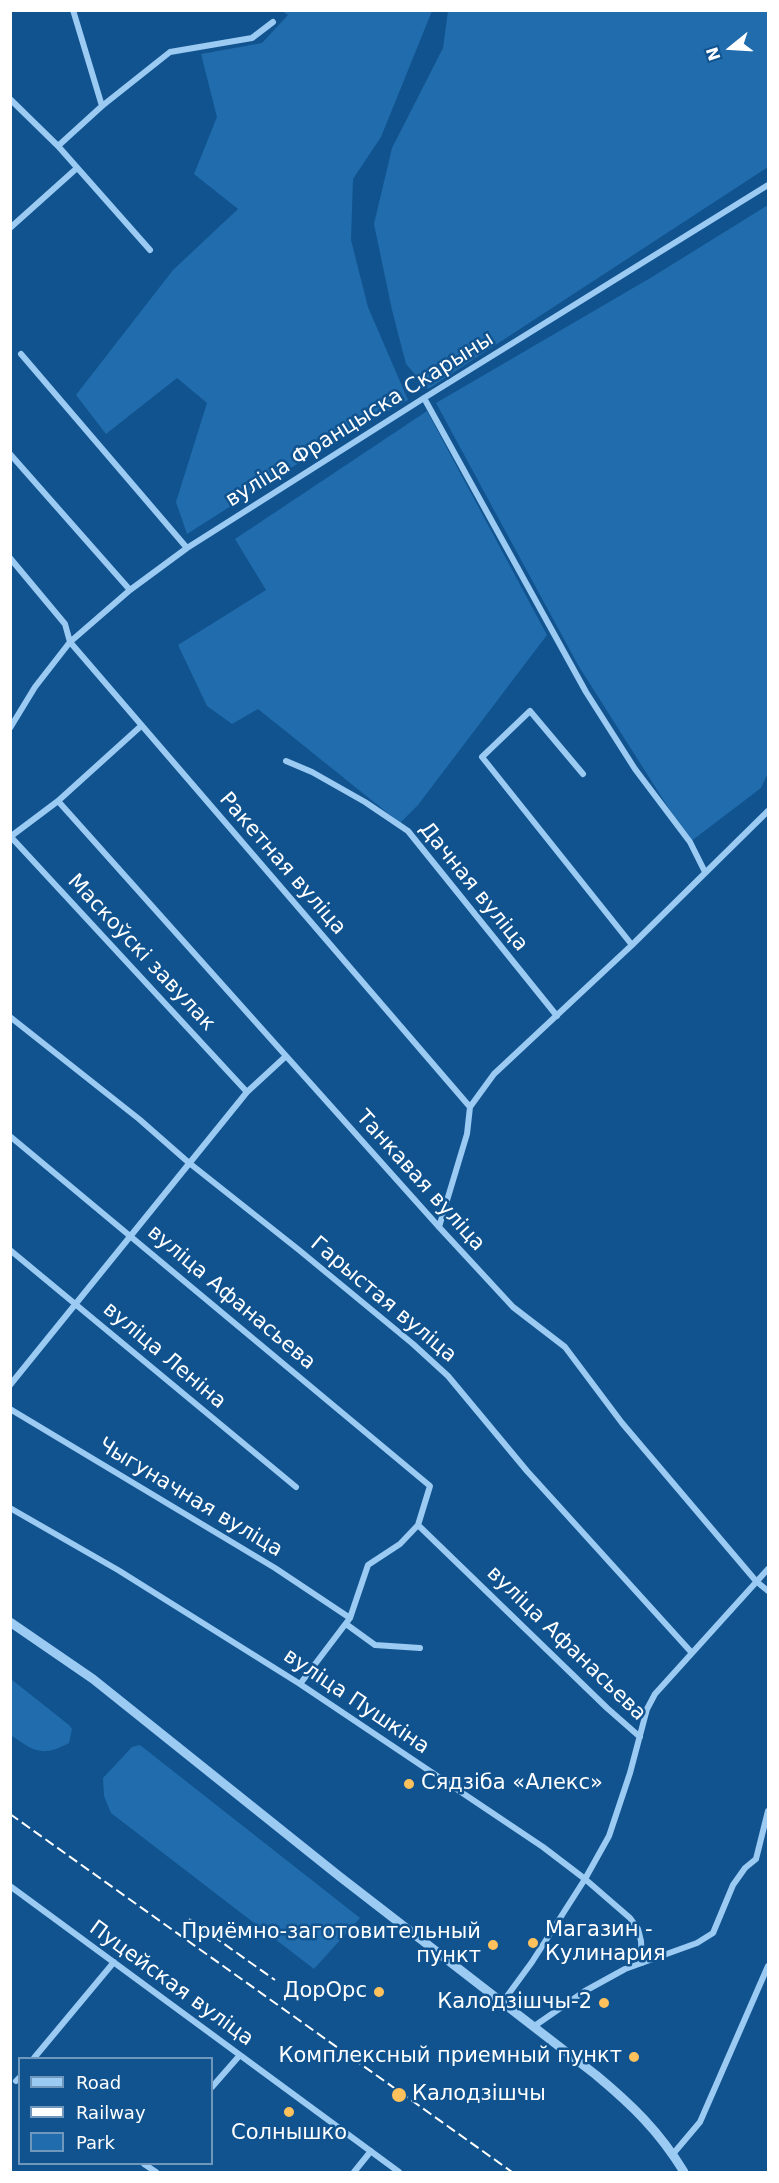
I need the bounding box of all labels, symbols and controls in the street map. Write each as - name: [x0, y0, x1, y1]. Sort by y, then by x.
- north arrow: [701, 18, 761, 78]
- text: N: [702, 44, 725, 63]
- street label: вуліца Францыска Скарыны: [221, 327, 499, 513]
- street label: Ракетная вуліца: [213, 788, 351, 940]
- street label: Дачная вуліца: [413, 817, 533, 957]
- street label: Маскоўскі завулак: [62, 869, 220, 1037]
- street label: Танкавая вуліца: [350, 1105, 490, 1257]
- street label: вуліца Афанасьева: [142, 1220, 320, 1376]
- street label: Гарыстая вуліца: [305, 1232, 461, 1368]
- street label: вуліца Леніна: [97, 1297, 231, 1415]
- street label: Чыгуначная вуліца: [93, 1433, 287, 1563]
- street label: вуліца Афанасьева: [481, 1561, 651, 1727]
- street label: вуліца Пушкіна: [278, 1644, 434, 1760]
- place label: Сядзіба «Алекс»: [421, 1771, 603, 1797]
- marker: Сядзіба «Алекс»: [402, 1777, 416, 1791]
- street label: Пуцейская вуліца: [84, 1916, 258, 2052]
- place label: Магазин - Кулинария: [545, 1918, 666, 1968]
- place label: Приёмно-заготовительный пункт: [181, 1920, 481, 1970]
- marker: Магазин - Кулинария: [526, 1936, 540, 1950]
- marker: Приёмно-заготовительный пункт: [486, 1938, 500, 1952]
- place label: ДорОрс: [283, 1979, 367, 2005]
- marker: ДорОрс: [372, 1985, 386, 1999]
- place label: Калодзішчы-2: [437, 1990, 592, 2016]
- marker: Калодзішчы-2: [597, 1996, 611, 2010]
- place label: Комплексный приемный пункт: [279, 2044, 622, 2070]
- marker: Комплексный приемный пункт: [627, 2050, 641, 2064]
- legend: [18, 2057, 213, 2165]
- text: Road: [76, 2072, 121, 2093]
- place label: Калодзішчы: [412, 2082, 546, 2108]
- marker: Калодзішчы: [390, 2086, 408, 2104]
- text: Railway: [76, 2102, 146, 2123]
- marker: Солнышко: [282, 2105, 296, 2119]
- place label: Солнышко: [231, 2121, 347, 2147]
- text: Park: [76, 2132, 115, 2153]

